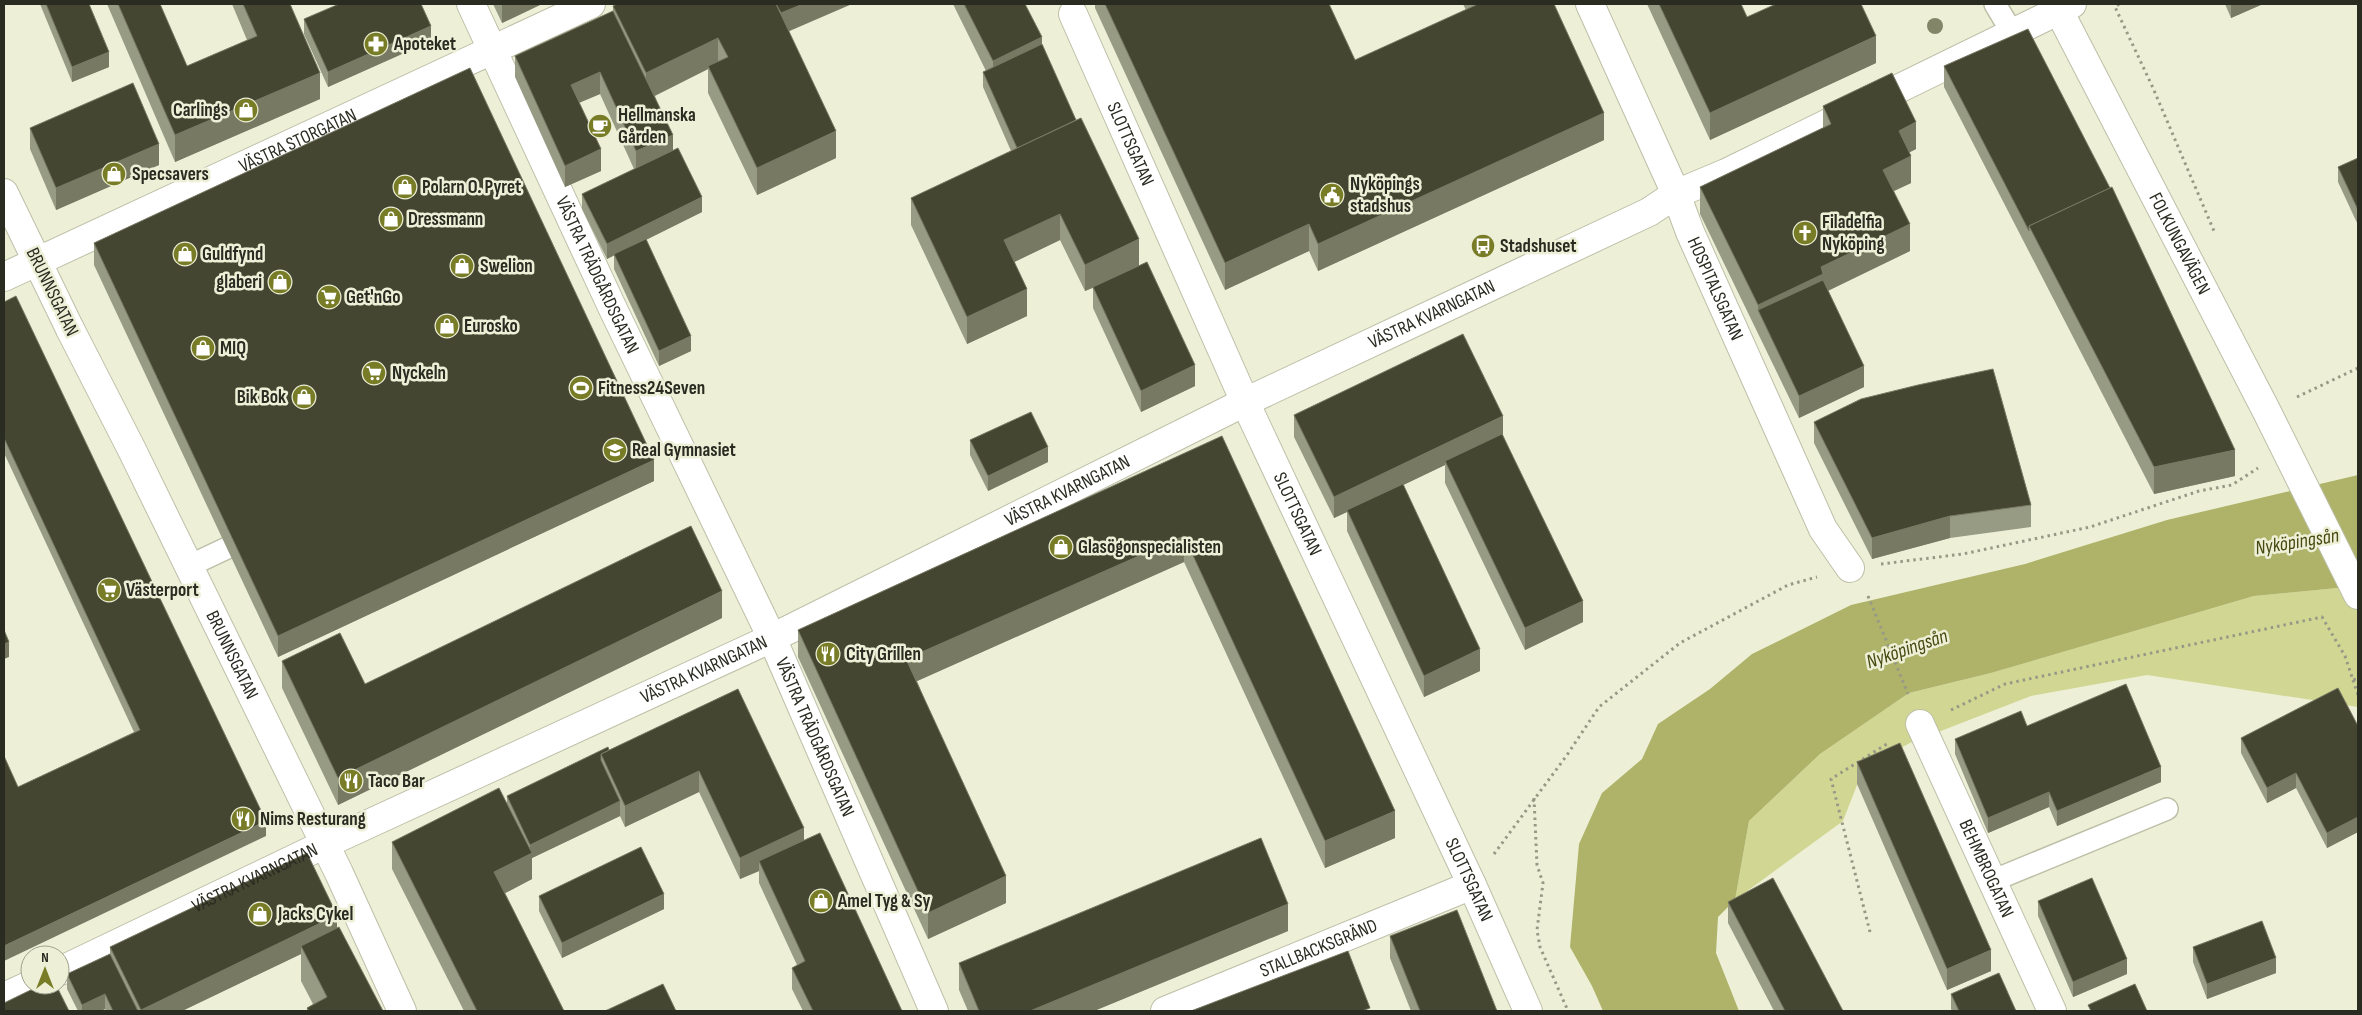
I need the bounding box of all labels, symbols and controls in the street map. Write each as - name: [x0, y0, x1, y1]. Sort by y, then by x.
- pharmacy icon: Apoteket: [363, 31, 389, 57]
- place label: Apoteket: [393, 33, 456, 56]
- shop icon: Carlings: [233, 97, 259, 123]
- street label: SLOTTSGATAN: [1102, 98, 1159, 189]
- place label: Carlings: [173, 99, 228, 122]
- street label: VÄSTRA STORGATAN: [235, 103, 360, 178]
- place label: Hellmanska Gården: [618, 104, 696, 149]
- cafe icon: Hellmanska Gården: [587, 113, 613, 139]
- shop icon: Specsavers: [101, 161, 127, 187]
- place label: Specsavers: [132, 163, 209, 186]
- place label: Nyköpings stadshus: [1350, 173, 1420, 218]
- shop icon: Polarn O. Pyret: [392, 174, 418, 200]
- place label: Polarn O. Pyret: [422, 176, 521, 199]
- public building icon: Nyköpings stadshus: [1319, 182, 1345, 208]
- street label: FOLKUNGAVÄGEN: [2144, 189, 2216, 298]
- street label: VÄSTRA TRÄDGÅRDSGATAN: [551, 193, 644, 357]
- shop icon: Dressmann: [378, 206, 404, 232]
- place label: Dressmann: [408, 208, 483, 231]
- place label: Filadelfia Nyköping: [1822, 211, 1885, 256]
- church icon: Filadelfia Nyköping: [1792, 220, 1818, 246]
- bus stop icon: Stadshuset: [1470, 233, 1496, 259]
- street label: HOSPITALSGATAN: [1682, 233, 1748, 344]
- place label: Stadshuset: [1500, 235, 1577, 258]
- shop icon: Guldfynd: [172, 241, 198, 267]
- place label: Guldfynd: [202, 243, 263, 266]
- street label: BRUNNSGATAN: [21, 244, 83, 340]
- shop icon: Swelion: [449, 253, 475, 279]
- place label: Swelion: [480, 255, 533, 278]
- shop icon: glaberi: [267, 269, 293, 295]
- place label: glaberi: [216, 271, 262, 294]
- street label: VÄSTRA KVARNGATAN: [1365, 275, 1499, 354]
- supermarket icon: Get'nGo: [316, 284, 342, 310]
- place label: Get'nGo: [346, 286, 400, 309]
- shop icon: Eurosko: [434, 313, 460, 339]
- place label: Eurosko: [464, 315, 518, 338]
- shop icon: MIQ: [190, 335, 216, 361]
- place label: MIQ: [220, 337, 246, 360]
- supermarket icon: Nyckeln: [361, 360, 387, 386]
- place label: Nyckeln: [392, 362, 446, 385]
- sports icon: Fitness24Seven: [568, 375, 594, 401]
- place label: Fitness24Seven: [598, 377, 705, 400]
- shop icon: Bik Bok: [291, 384, 317, 410]
- place label: Bik Bok: [237, 386, 286, 409]
- school or university icon: Real Gymnasiet: [602, 437, 628, 463]
- place label: Real Gymnasiet: [632, 439, 736, 462]
- street label: VÄSTRA KVARNGATAN: [1001, 450, 1134, 532]
- street label: SLOTTSGATAN: [1268, 469, 1327, 559]
- water label: Nyköpingsån: [2253, 524, 2341, 560]
- shop icon: Glasögonspecialisten: [1048, 534, 1074, 560]
- place label: Glasögonspecialisten: [1078, 536, 1221, 559]
- supermarket icon: Västerport: [96, 577, 122, 603]
- place label: Västerport: [126, 579, 199, 602]
- street label: BRUNNSGATAN: [201, 607, 264, 703]
- water label: Nyköpingsån: [1863, 624, 1951, 674]
- street label: VÄSTRA KVARNGATAN: [637, 630, 771, 708]
- restaurant icon: City Grillen: [815, 641, 841, 667]
- place label: City Grillen: [846, 643, 921, 666]
- street label: VÄSTRA TRÄDGÅRDSGATAN: [770, 654, 860, 820]
- restaurant icon: Taco Bar: [338, 768, 364, 794]
- place label: Taco Bar: [368, 770, 425, 793]
- restaurant icon: Nims Resturang: [230, 806, 256, 832]
- place label: Nims Resturang: [260, 808, 366, 831]
- street label: BEHMBROGATAN: [1954, 816, 2019, 921]
- street label: SLOTTSGATAN: [1440, 834, 1498, 925]
- street label: VÄSTRA KVARNGATAN: [188, 838, 321, 918]
- shop icon: Amel Tyg & Sy: [808, 888, 834, 914]
- place label: Amel Tyg & Sy: [837, 890, 931, 913]
- shop icon: Jacks Cykel: [247, 901, 273, 927]
- place label: Jacks Cykel: [277, 903, 353, 926]
- street label: STALLBACKSGRÄND: [1256, 914, 1381, 982]
- north arrow: [20, 945, 70, 995]
- text: N: [41, 949, 49, 966]

